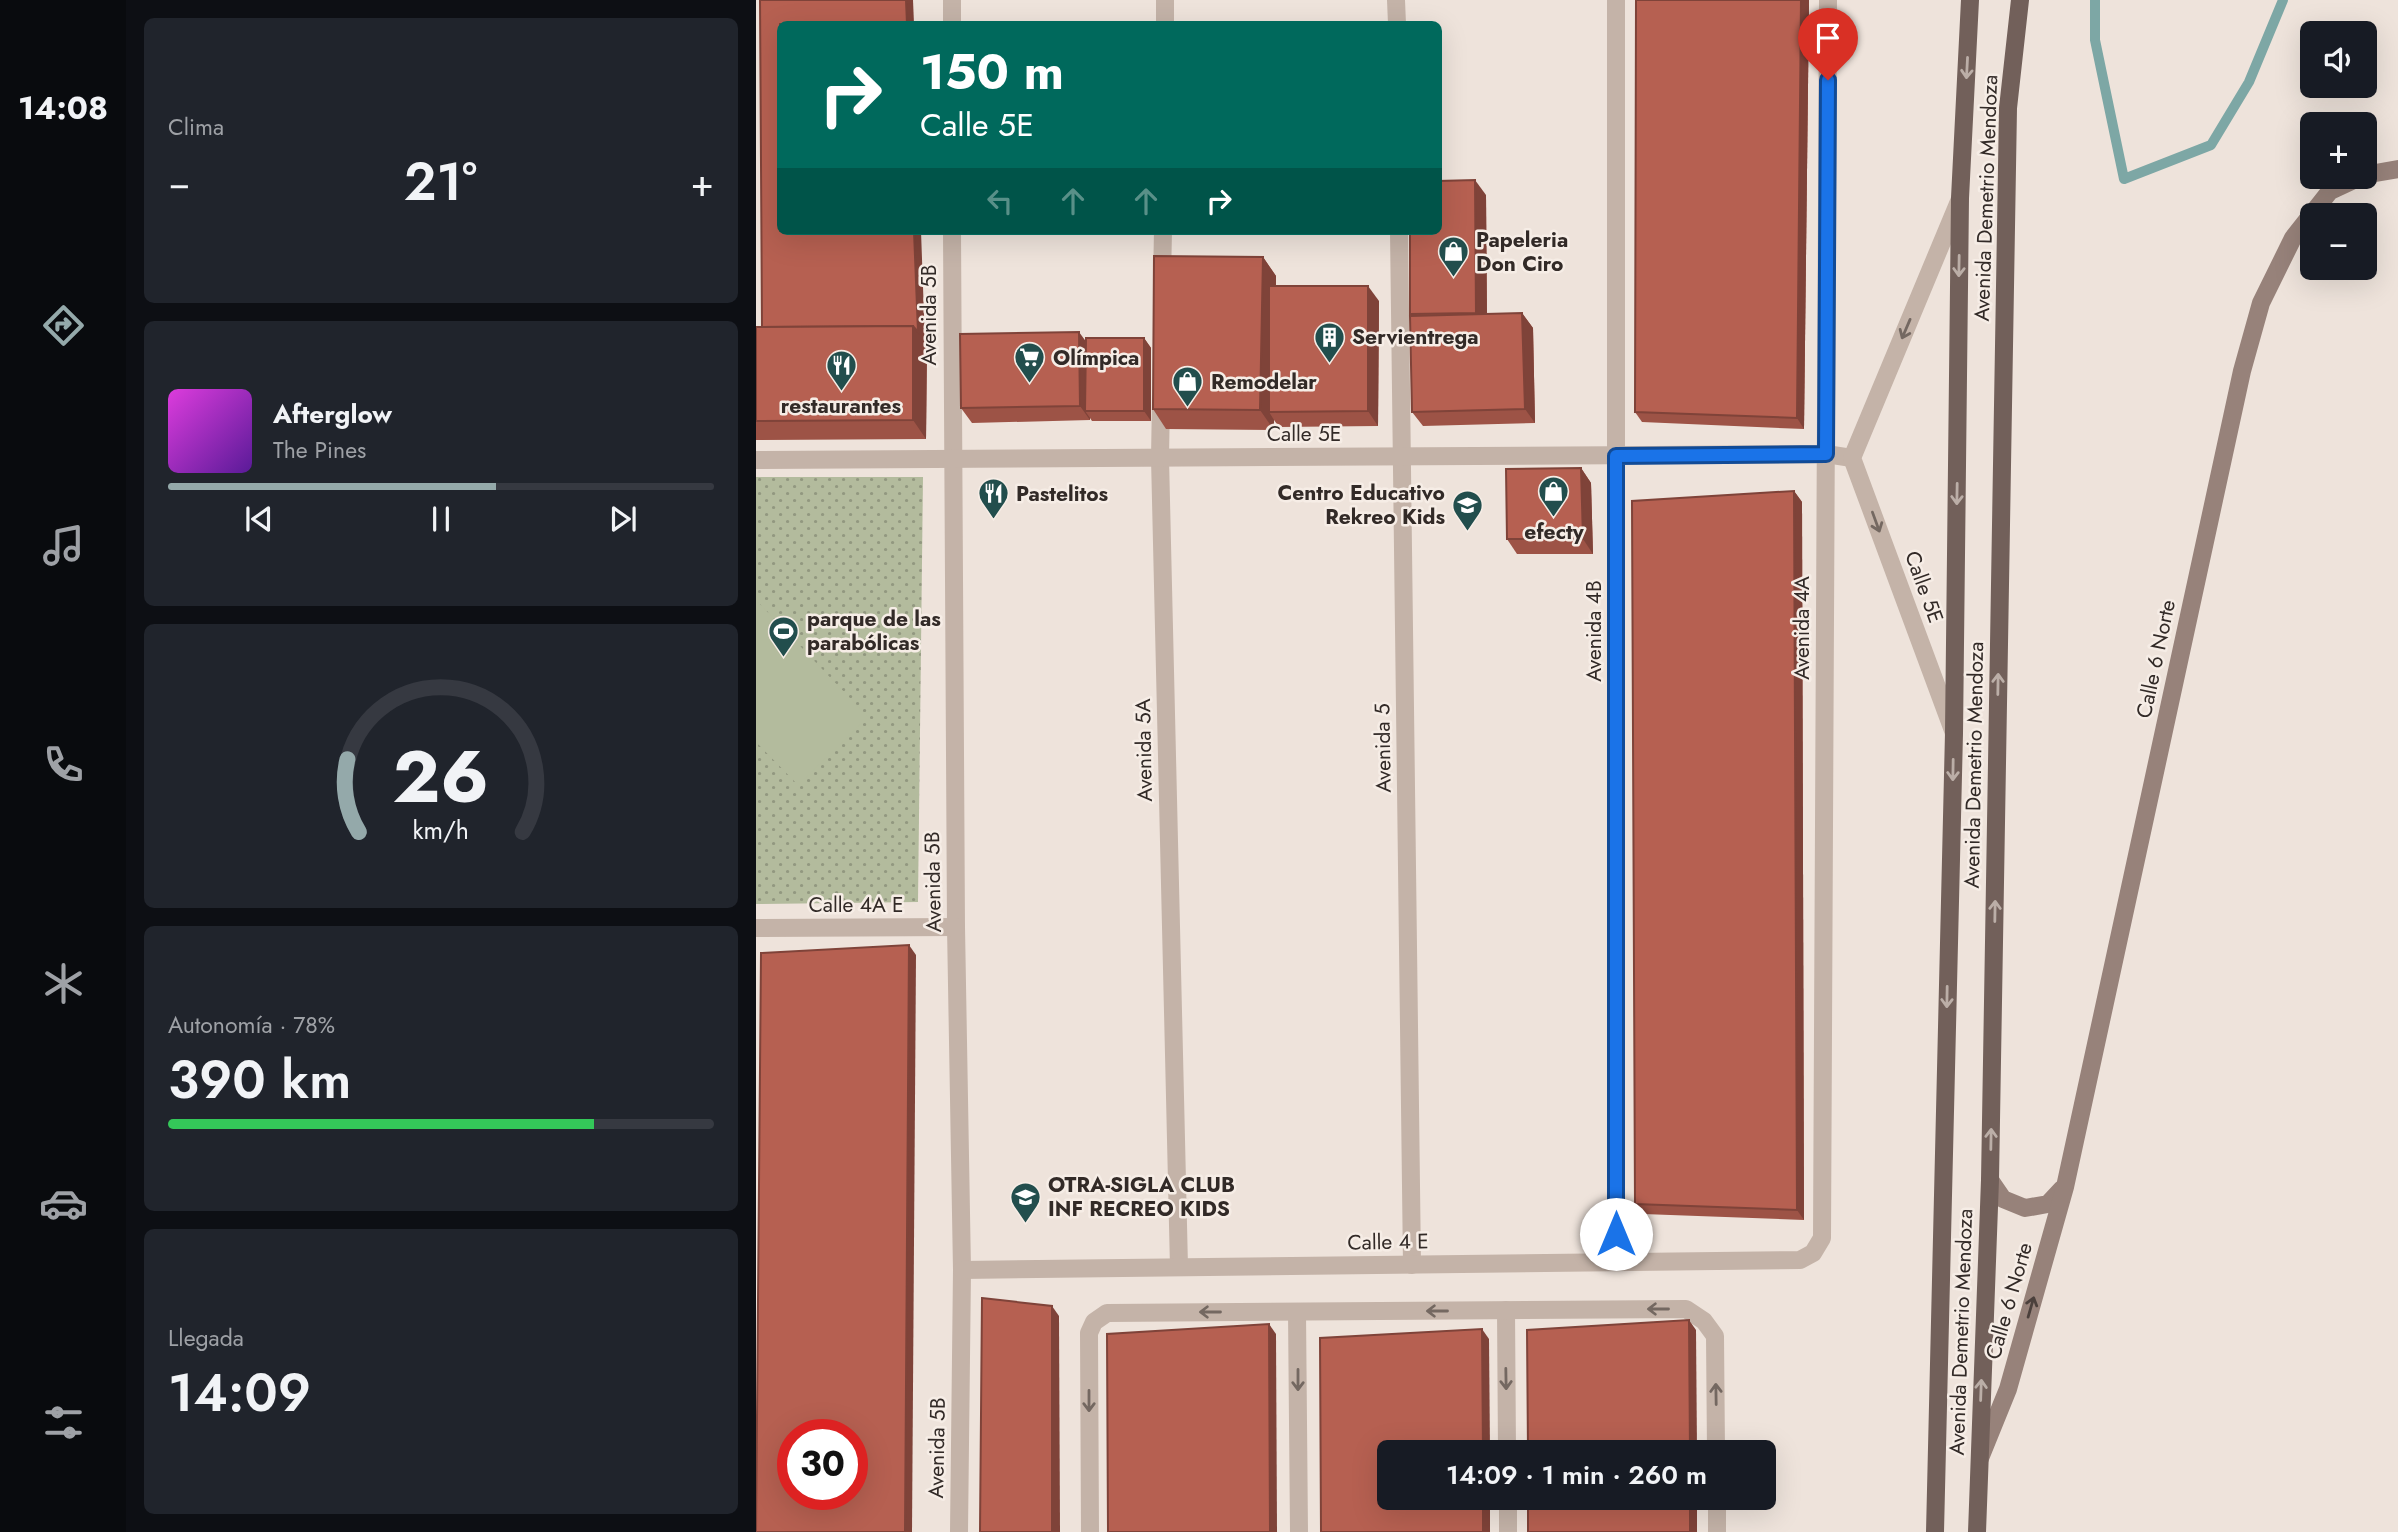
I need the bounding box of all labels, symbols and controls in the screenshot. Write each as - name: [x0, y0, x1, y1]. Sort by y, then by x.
- pin: [1798, 8, 1858, 80]
- icon: arrive: [1809, 19, 1847, 57]
- map controls: [2300, 21, 2377, 280]
- button: sound: [2300, 21, 2377, 98]
- text: 150 m: [920, 37, 1064, 107]
- icon: right: [805, 49, 896, 140]
- one-way arrow: [1960, 56, 1973, 79]
- street label: Avenida Demetrio Mendoza: [1967, 74, 2005, 322]
- text: 14:08: [18, 85, 108, 131]
- text: Calle 5E: [920, 102, 1034, 148]
- text: Clima: [168, 110, 224, 144]
- button: +: [2300, 112, 2377, 189]
- text: 21°: [404, 144, 477, 220]
- text: −: [168, 155, 190, 210]
- text: +: [691, 155, 714, 210]
- icon: left: [981, 182, 1019, 220]
- icon: ahead: [1054, 182, 1092, 220]
- icon: ahead: [1127, 182, 1165, 220]
- icon: right: [1200, 182, 1238, 220]
- button: −: [2300, 203, 2377, 280]
- place label: Papeleria Don Ciro: [1476, 225, 1568, 279]
- shop icon: Papeleria Don Ciro: [1436, 235, 1470, 279]
- one-way arrow: [1952, 254, 1966, 277]
- street label: Avenida 5B: [914, 265, 944, 365]
- icon: directions: [39, 301, 88, 350]
- one-way arrow: [1898, 317, 1911, 339]
- building icon: Servientrega: [1312, 320, 1346, 364]
- place label: Servientrega: [1352, 322, 1479, 352]
- supermarket icon: Olímpica: [1013, 341, 1047, 385]
- place label: Olímpica: [1053, 343, 1139, 373]
- restaurant icon: restaurantes: [824, 349, 858, 393]
- shop icon: Remodelar: [1171, 365, 1205, 409]
- place label: Remodelar: [1211, 367, 1317, 397]
- place label: restaurantes: [781, 391, 902, 421]
- text: Afterglow: [273, 395, 392, 433]
- street label: Calle 5E: [1267, 419, 1341, 449]
- text: The Pines: [273, 433, 366, 467]
- shop icon: efecty: [1537, 475, 1571, 519]
- restaurant icon: Pastelitos: [976, 477, 1010, 521]
- place label: Centro Educativo Rekreo Kids: [1277, 478, 1445, 532]
- place label: Pastelitos: [1016, 479, 1109, 509]
- one-way arrow: [1950, 482, 1963, 505]
- school or university icon: Centro Educativo Rekreo Kids: [1451, 488, 1485, 532]
- icon: previous: [240, 500, 278, 538]
- icon: pause: [422, 500, 460, 538]
- icon: next: [604, 500, 642, 538]
- one-way arrow: [1870, 510, 1883, 532]
- place label: efecty: [1524, 517, 1585, 547]
- icon: music: [39, 521, 88, 570]
- street label: Calle 5E: [1897, 547, 1951, 627]
- street label: Avenida 4A: [1787, 576, 1817, 680]
- street label: Avenida 4B: [1579, 580, 1609, 682]
- street label: Calle 6 Norte: [2129, 597, 2183, 721]
- place label: parque de las parabólicas: [807, 604, 941, 658]
- sports icon: parque de las parabólicas: [767, 614, 801, 658]
- street label: Avenida Demetrio Mendoza: [1957, 641, 1991, 889]
- one-way arrow: [1992, 672, 2005, 695]
- street label: Avenida 5A: [1128, 698, 1160, 802]
- street label: Avenida 5: [1367, 703, 1399, 793]
- text: 26: [393, 724, 489, 829]
- icon: phone: [39, 740, 88, 789]
- one-way arrow: [1946, 758, 1960, 781]
- text: km/h: [413, 812, 469, 848]
- street label: Avenida 5B: [917, 831, 949, 933]
- street label: Calle 4A E: [808, 890, 904, 920]
- one-way arrow: [1988, 900, 2001, 923]
- icon: climate: [39, 959, 88, 1008]
- one-way arrow: [1941, 986, 1954, 1009]
- text: Autonomía · 78%: [168, 1008, 335, 1042]
- text: 390 km: [168, 1042, 351, 1118]
- one-way arrow: [1984, 1127, 1998, 1150]
- place label: OTRA-SIGLA CLUB INF RECREO KIDS: [1048, 1170, 1235, 1224]
- icon: car: [39, 1179, 88, 1228]
- school or university icon: OTRA-SIGLA CLUB INF RECREO KIDS: [1008, 1180, 1042, 1224]
- position arrow: [1579, 1197, 1653, 1271]
- street label: Avenida Demetrio Mendoza: [1942, 1208, 1980, 1456]
- street label: Calle 4 E: [1347, 1226, 1429, 1258]
- street label: Calle 6 Norte: [1978, 1239, 2040, 1363]
- one-way arrow: [2025, 1296, 2038, 1319]
- one-way arrow: [1647, 1302, 1670, 1316]
- one-way arrow: [1426, 1304, 1449, 1318]
- one-way arrow: [1199, 1305, 1222, 1319]
- text: Llegada: [168, 1321, 244, 1355]
- text: 14:09: [168, 1355, 311, 1431]
- one-way arrow: [1500, 1367, 1513, 1390]
- one-way arrow: [1291, 1368, 1304, 1391]
- one-way arrow: [1974, 1379, 1987, 1402]
- one-way arrow: [1709, 1383, 1723, 1406]
- one-way arrow: [1082, 1389, 1096, 1412]
- street label: Avenida 5B: [921, 1397, 953, 1499]
- icon: filters: [39, 1398, 88, 1447]
- speed limit sign: 30: [777, 1419, 868, 1510]
- text: 14:09 · 1 min · 260 m: [1446, 1456, 1707, 1494]

